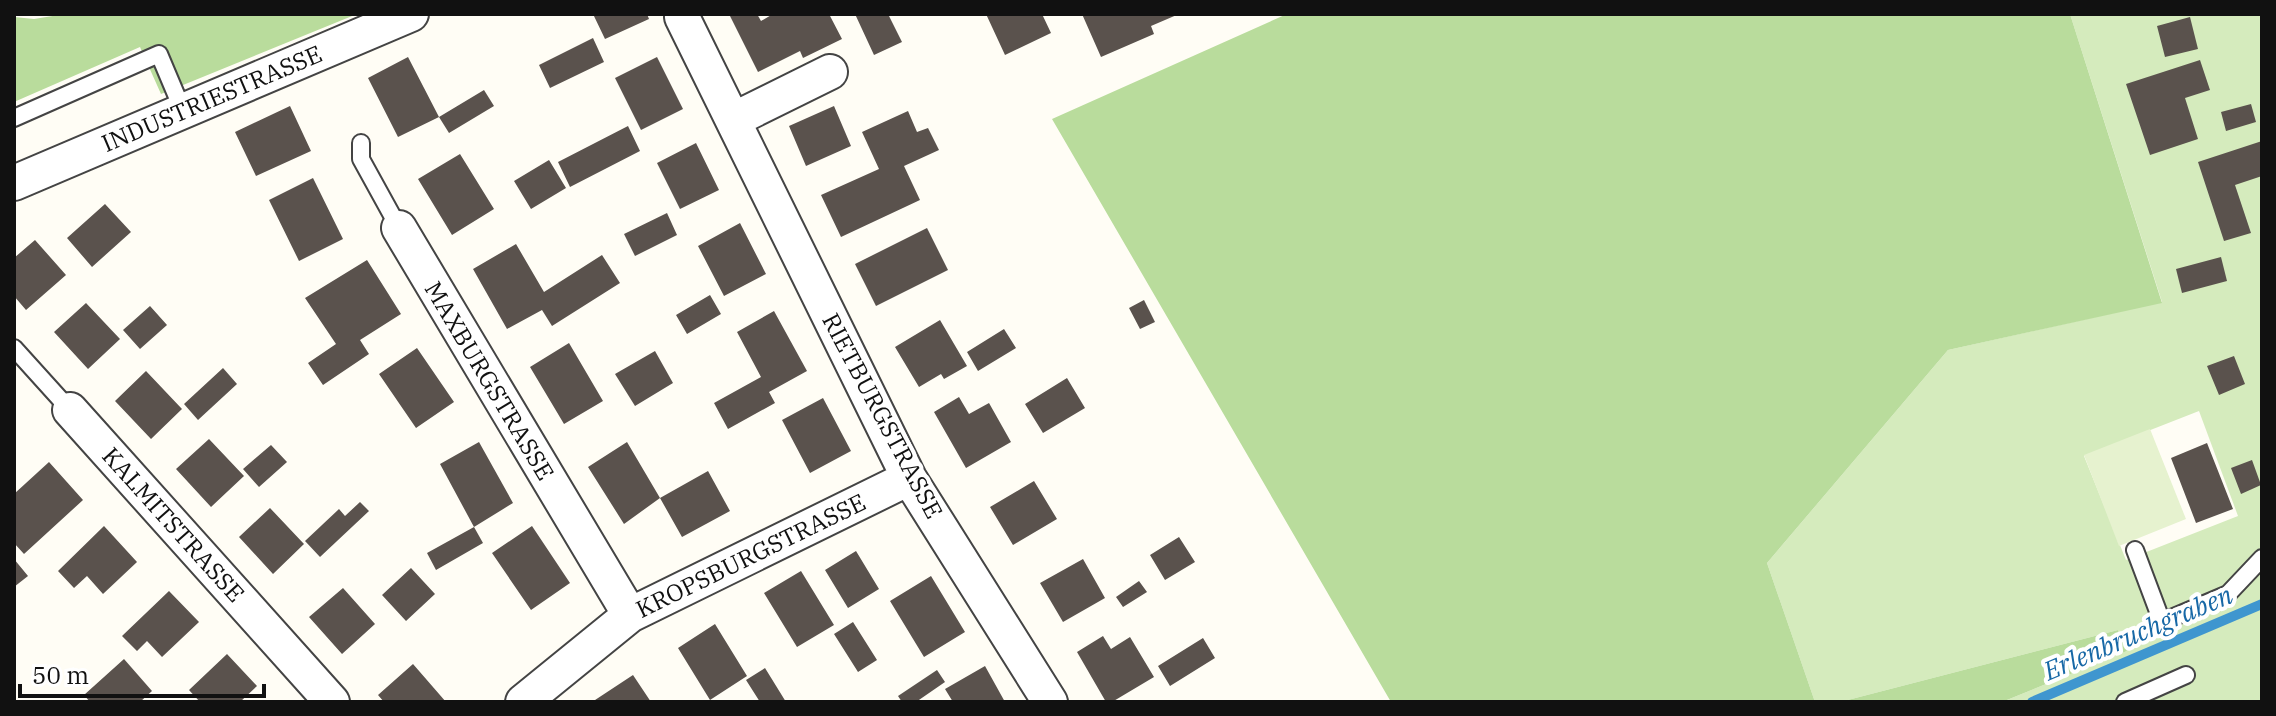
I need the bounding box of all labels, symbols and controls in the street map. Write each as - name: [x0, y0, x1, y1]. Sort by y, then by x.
- street label: INDUSTRIESTRASSE: [96, 37, 327, 159]
- street label: MAXBURGSTRASSE: [418, 275, 562, 486]
- street label: RIETBURGSTRASSE: [815, 307, 951, 524]
- street label: KALMITSTRASSE: [96, 440, 252, 609]
- street label: KROPSBURGSTRASSE: [630, 486, 871, 625]
- water label: Erlenbruchgraben: [2037, 577, 2238, 688]
- scale bar: [20, 648, 264, 698]
- text: 50 m: [32, 659, 89, 691]

